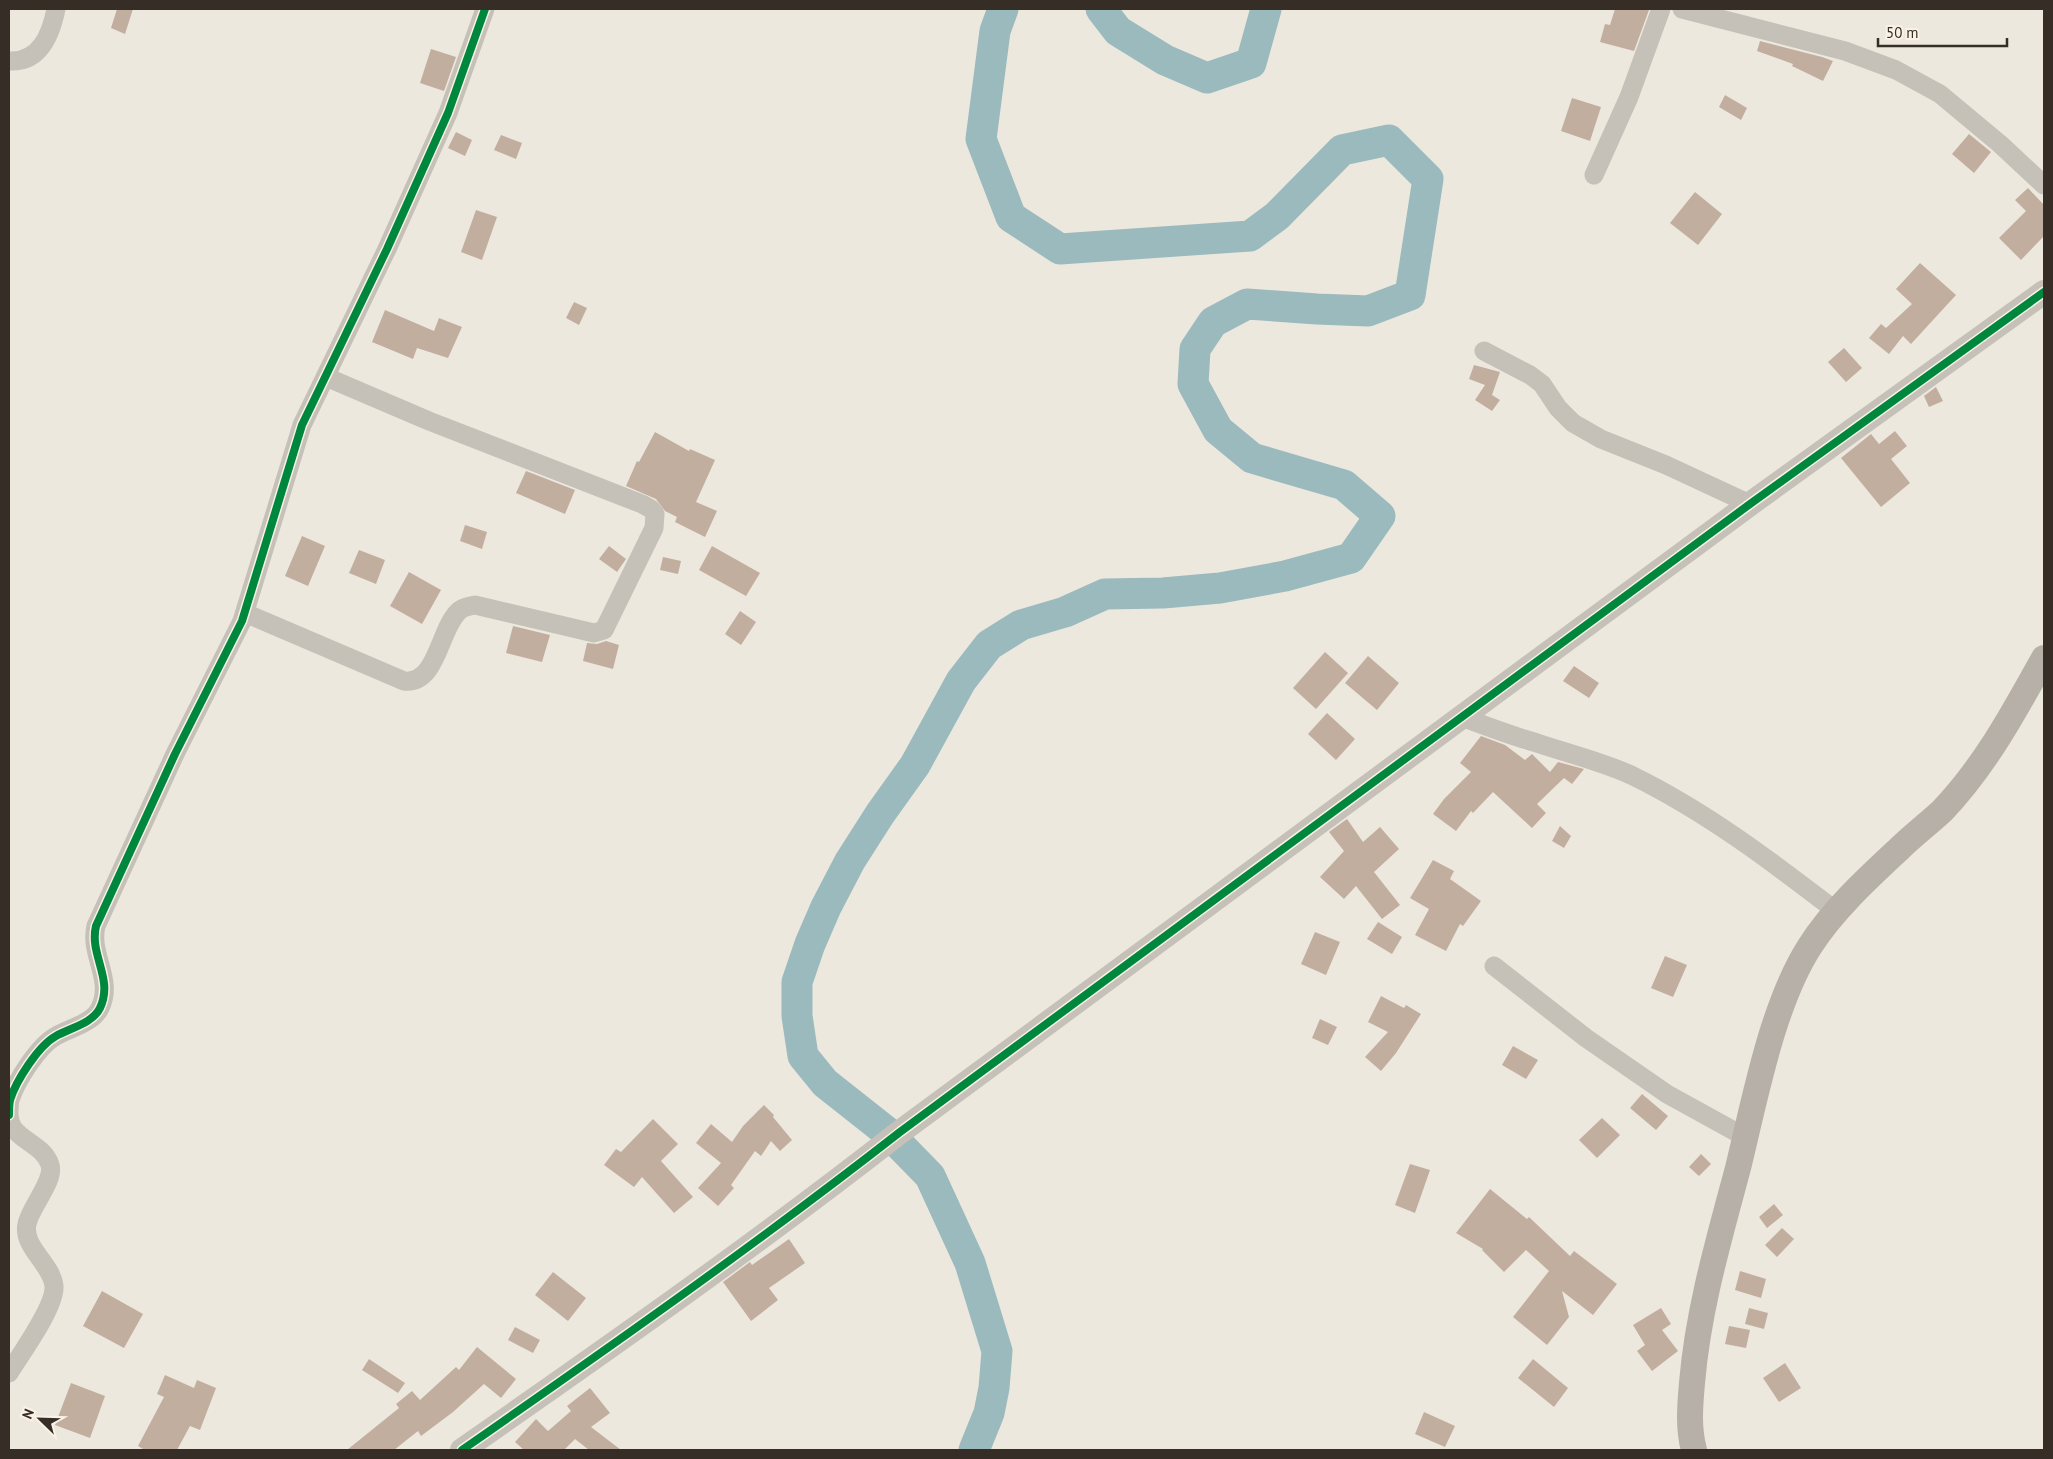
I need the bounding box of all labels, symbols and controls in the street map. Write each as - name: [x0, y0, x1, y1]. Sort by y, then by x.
- scale bar: [1878, 15, 2007, 47]
- text: 50 m: [1886, 23, 1919, 42]
- north arrow: [15, 1394, 65, 1444]
- text: N: [18, 1406, 38, 1422]

